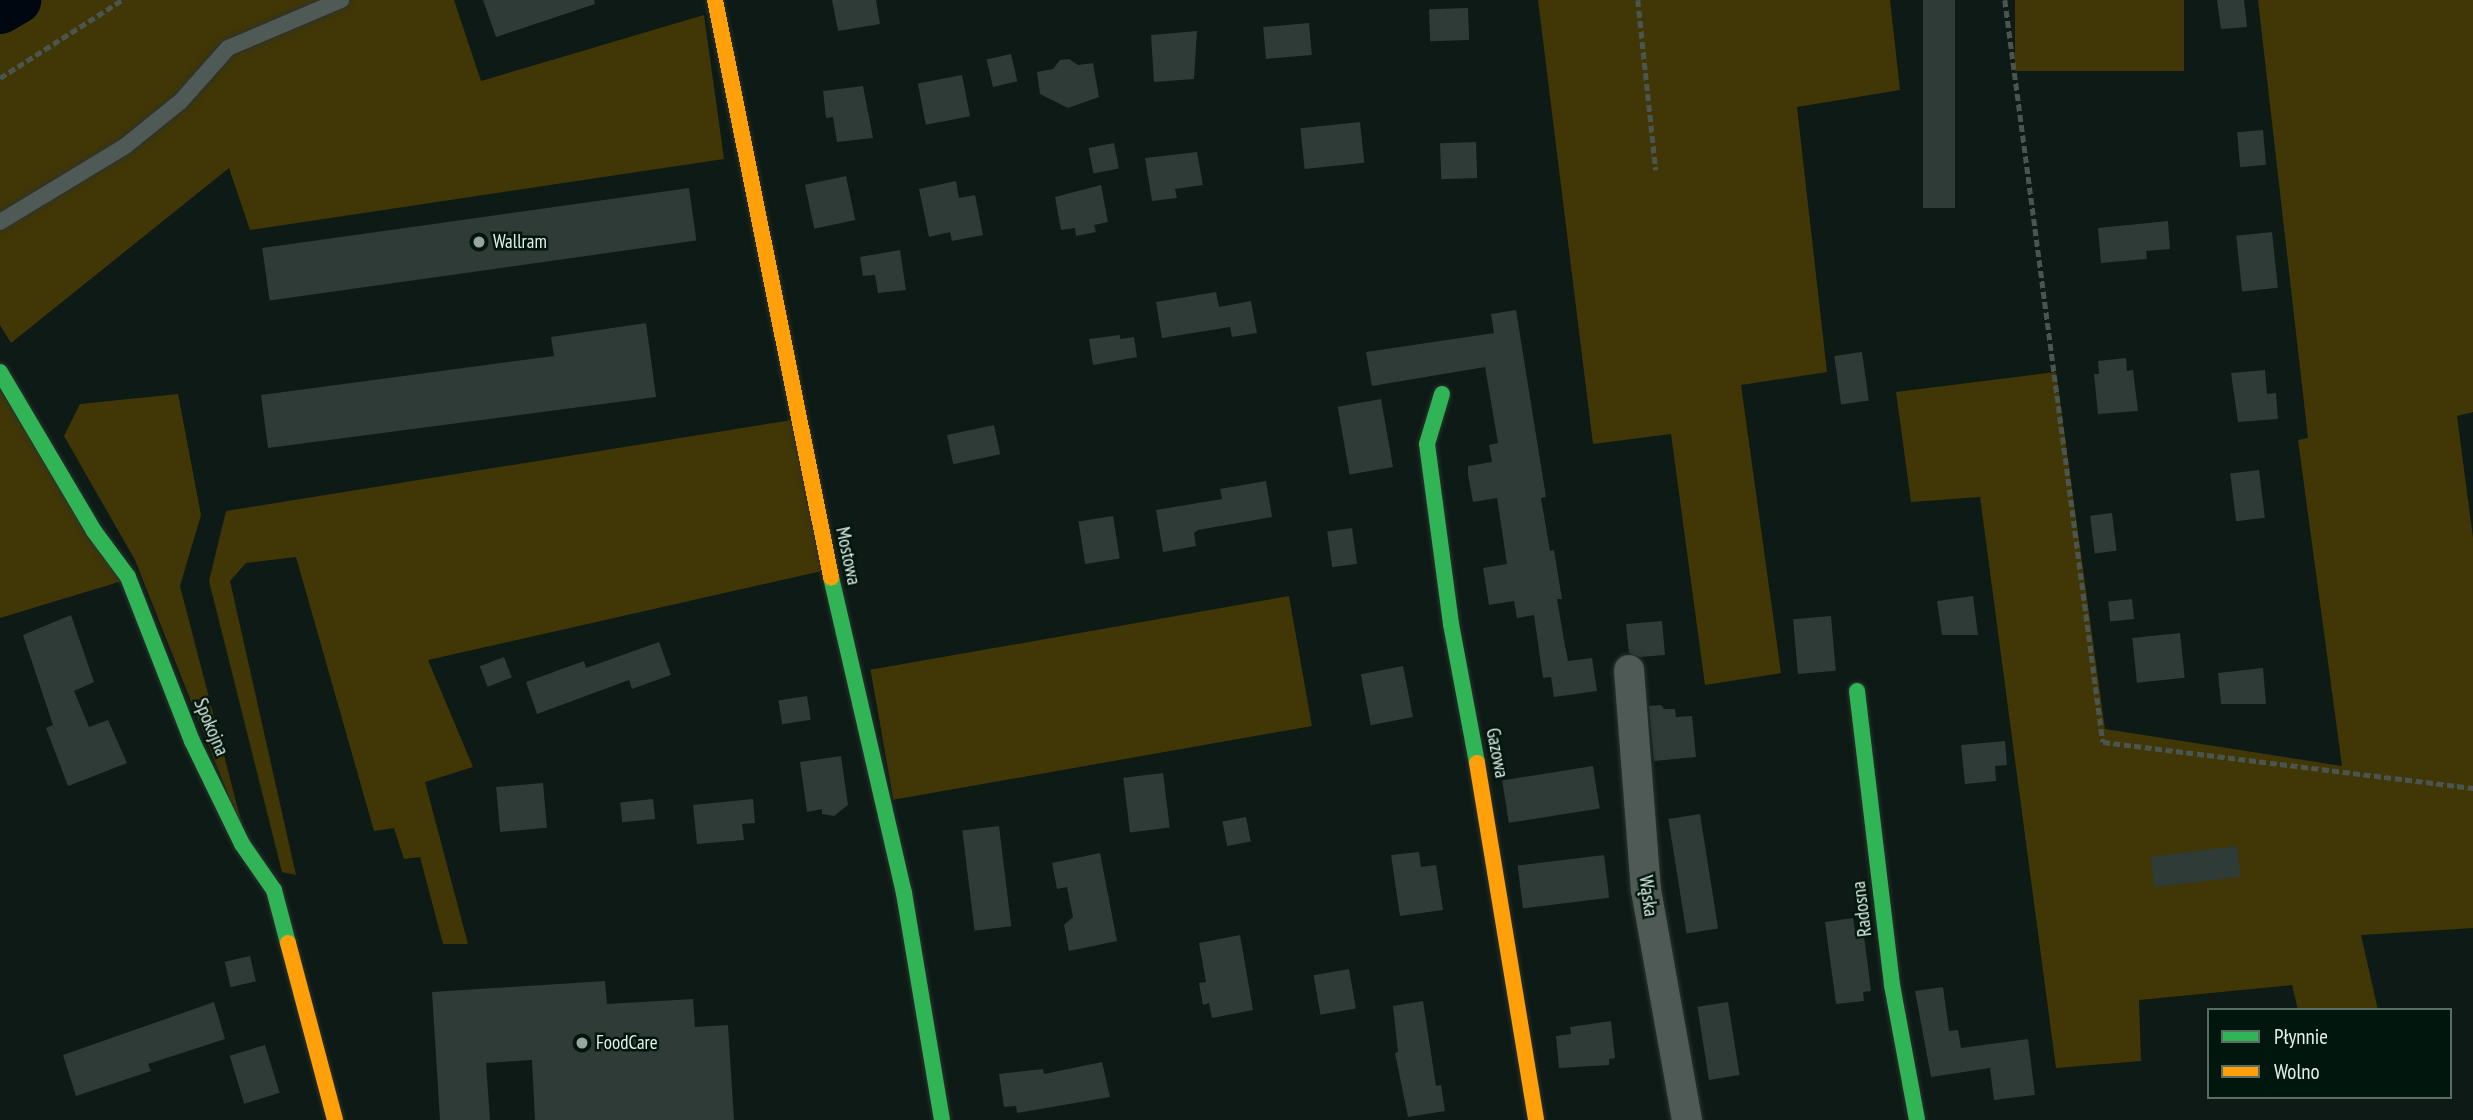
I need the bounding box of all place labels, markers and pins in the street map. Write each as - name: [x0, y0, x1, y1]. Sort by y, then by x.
- place label: Wallram: [493, 231, 547, 253]
- marker: Wallram: [471, 234, 487, 250]
- place label: FoodCare: [596, 1032, 658, 1054]
- marker: FoodCare: [574, 1035, 590, 1051]

